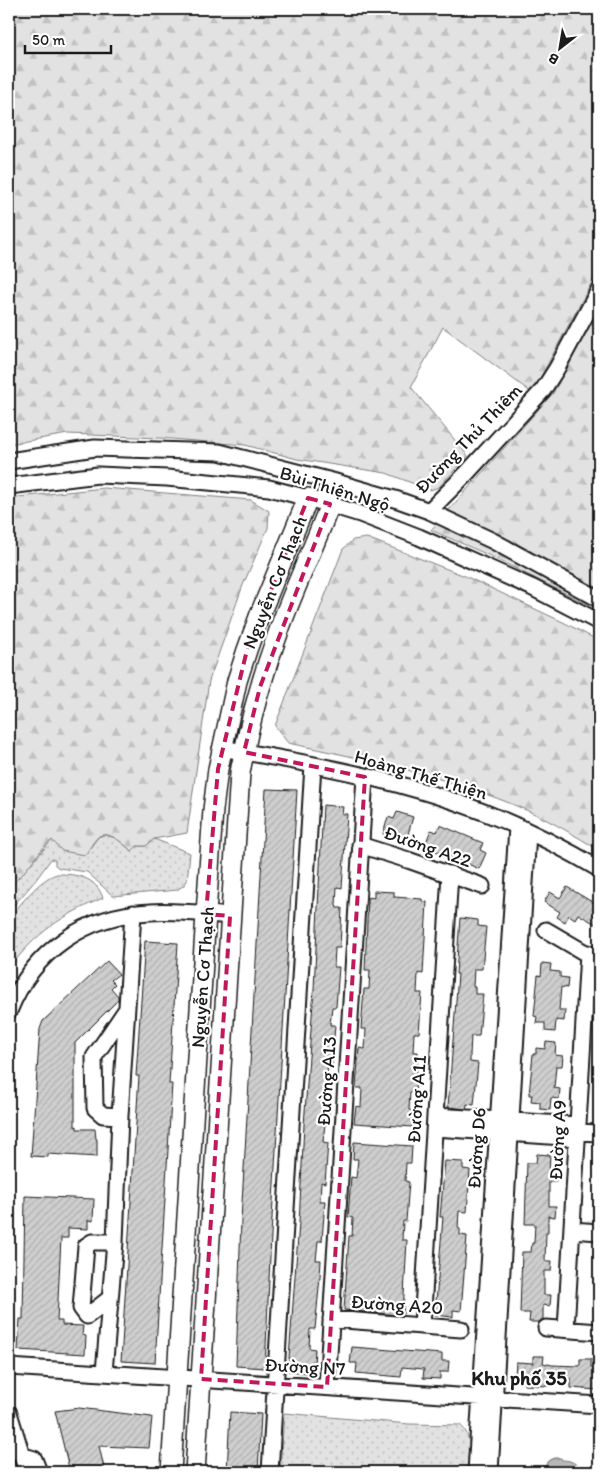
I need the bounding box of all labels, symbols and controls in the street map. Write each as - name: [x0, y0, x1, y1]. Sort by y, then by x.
- scale bar: [25, 22, 111, 54]
- north arrow: [536, 22, 586, 72]
- text: 50 m: [32, 31, 65, 49]
- text: B: [545, 49, 562, 68]
- street label: Đường Thủ Thiêm: [410, 378, 527, 498]
- street label: Bùi Thiện Ngộ: [277, 461, 393, 516]
- street label: Nguyễn Cơ Thạch: [237, 512, 312, 652]
- street label: Hoàng Thế Thiện: [352, 745, 490, 804]
- street label: Đường A22: [381, 821, 474, 872]
- street label: Nguyễn Cơ Thạch: [186, 905, 219, 1049]
- street label: Đường A13: [312, 1035, 341, 1127]
- street label: Đường A11: [402, 1054, 431, 1144]
- street label: Đường A9: [544, 1099, 571, 1181]
- street label: Đường D6: [462, 1107, 491, 1189]
- street label: Đường A20: [350, 1290, 444, 1319]
- street label: Đường N7: [264, 1353, 346, 1380]
- district label: Khu phố 35: [471, 1366, 567, 1391]

